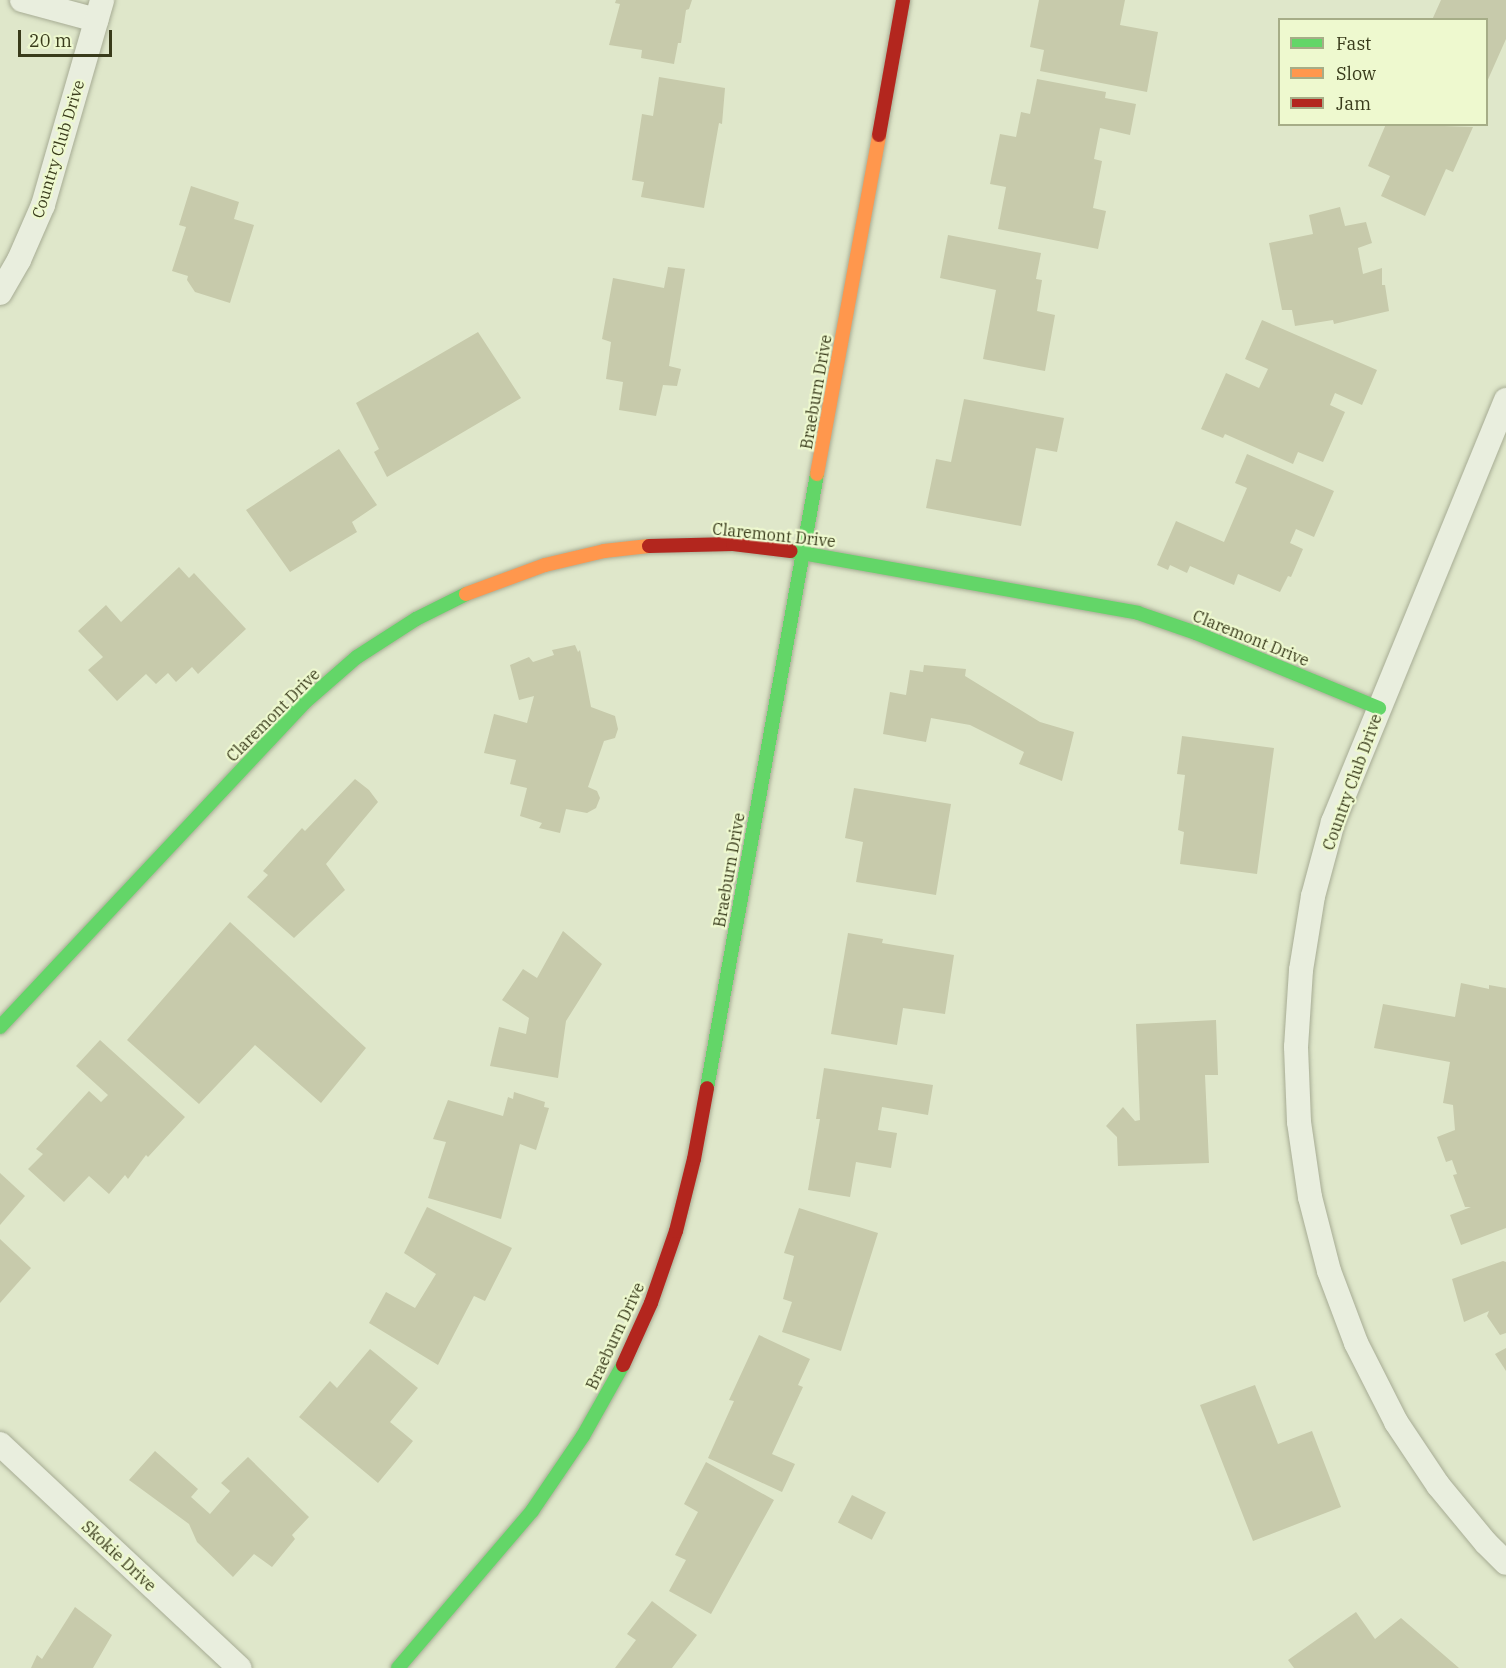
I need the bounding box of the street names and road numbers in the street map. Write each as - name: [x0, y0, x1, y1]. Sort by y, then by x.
- street label: Country Club Drive: [28, 78, 88, 220]
- street label: Braeburn Drive: [796, 333, 836, 451]
- street label: Claremont Drive: [711, 519, 837, 551]
- street label: Claremont Drive: [1190, 606, 1312, 670]
- street label: Claremont Drive: [222, 664, 324, 766]
- street label: Country Club Drive: [1318, 711, 1386, 853]
- street label: Braeburn Drive: [709, 811, 749, 929]
- street label: Braeburn Drive: [582, 1279, 648, 1393]
- street label: Skokie Drive: [78, 1517, 160, 1595]

